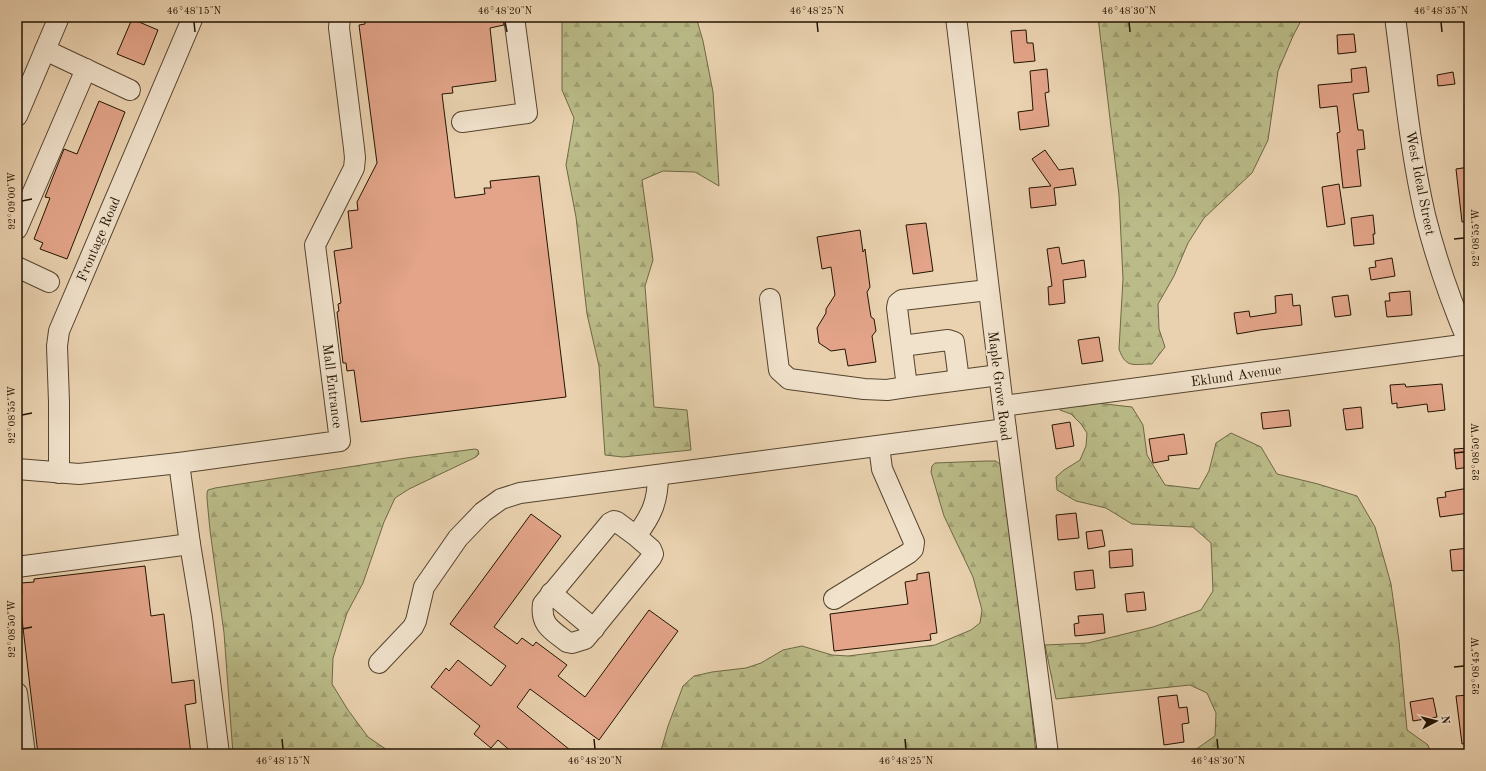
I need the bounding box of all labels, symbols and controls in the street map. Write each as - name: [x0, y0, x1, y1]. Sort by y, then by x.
- text: 46°48'15"N: [167, 6, 222, 16]
- text: 46°48'20"N: [478, 6, 533, 16]
- text: 46°48'25"N: [790, 6, 845, 16]
- text: 46°48'30"N: [1102, 6, 1157, 16]
- text: 46°48'35"N: [1414, 6, 1469, 16]
- street label: West Ideal Street: [1403, 130, 1437, 237]
- text: 92°09'00"W: [7, 172, 17, 230]
- street label: Frontage Road: [75, 195, 123, 284]
- text: 92°08'55"W: [1471, 209, 1481, 267]
- street label: Maple Grove Road: [985, 330, 1013, 442]
- street label: Mall Entrance: [320, 343, 344, 429]
- street label: Eklund Avenue: [1190, 363, 1282, 389]
- text: 92°08'55"W: [7, 386, 17, 444]
- text: 92°08'50"W: [1471, 423, 1481, 481]
- text: 92°08'50"W: [7, 600, 17, 658]
- text: 92°08'45"W: [1471, 637, 1481, 695]
- north arrow: [1416, 701, 1456, 741]
- text: N: [1438, 715, 1450, 725]
- text: 46°48'15"N: [256, 756, 311, 766]
- text: 46°48'20"N: [568, 756, 623, 766]
- text: 46°48'25"N: [879, 756, 934, 766]
- text: 46°48'30"N: [1191, 756, 1246, 766]

